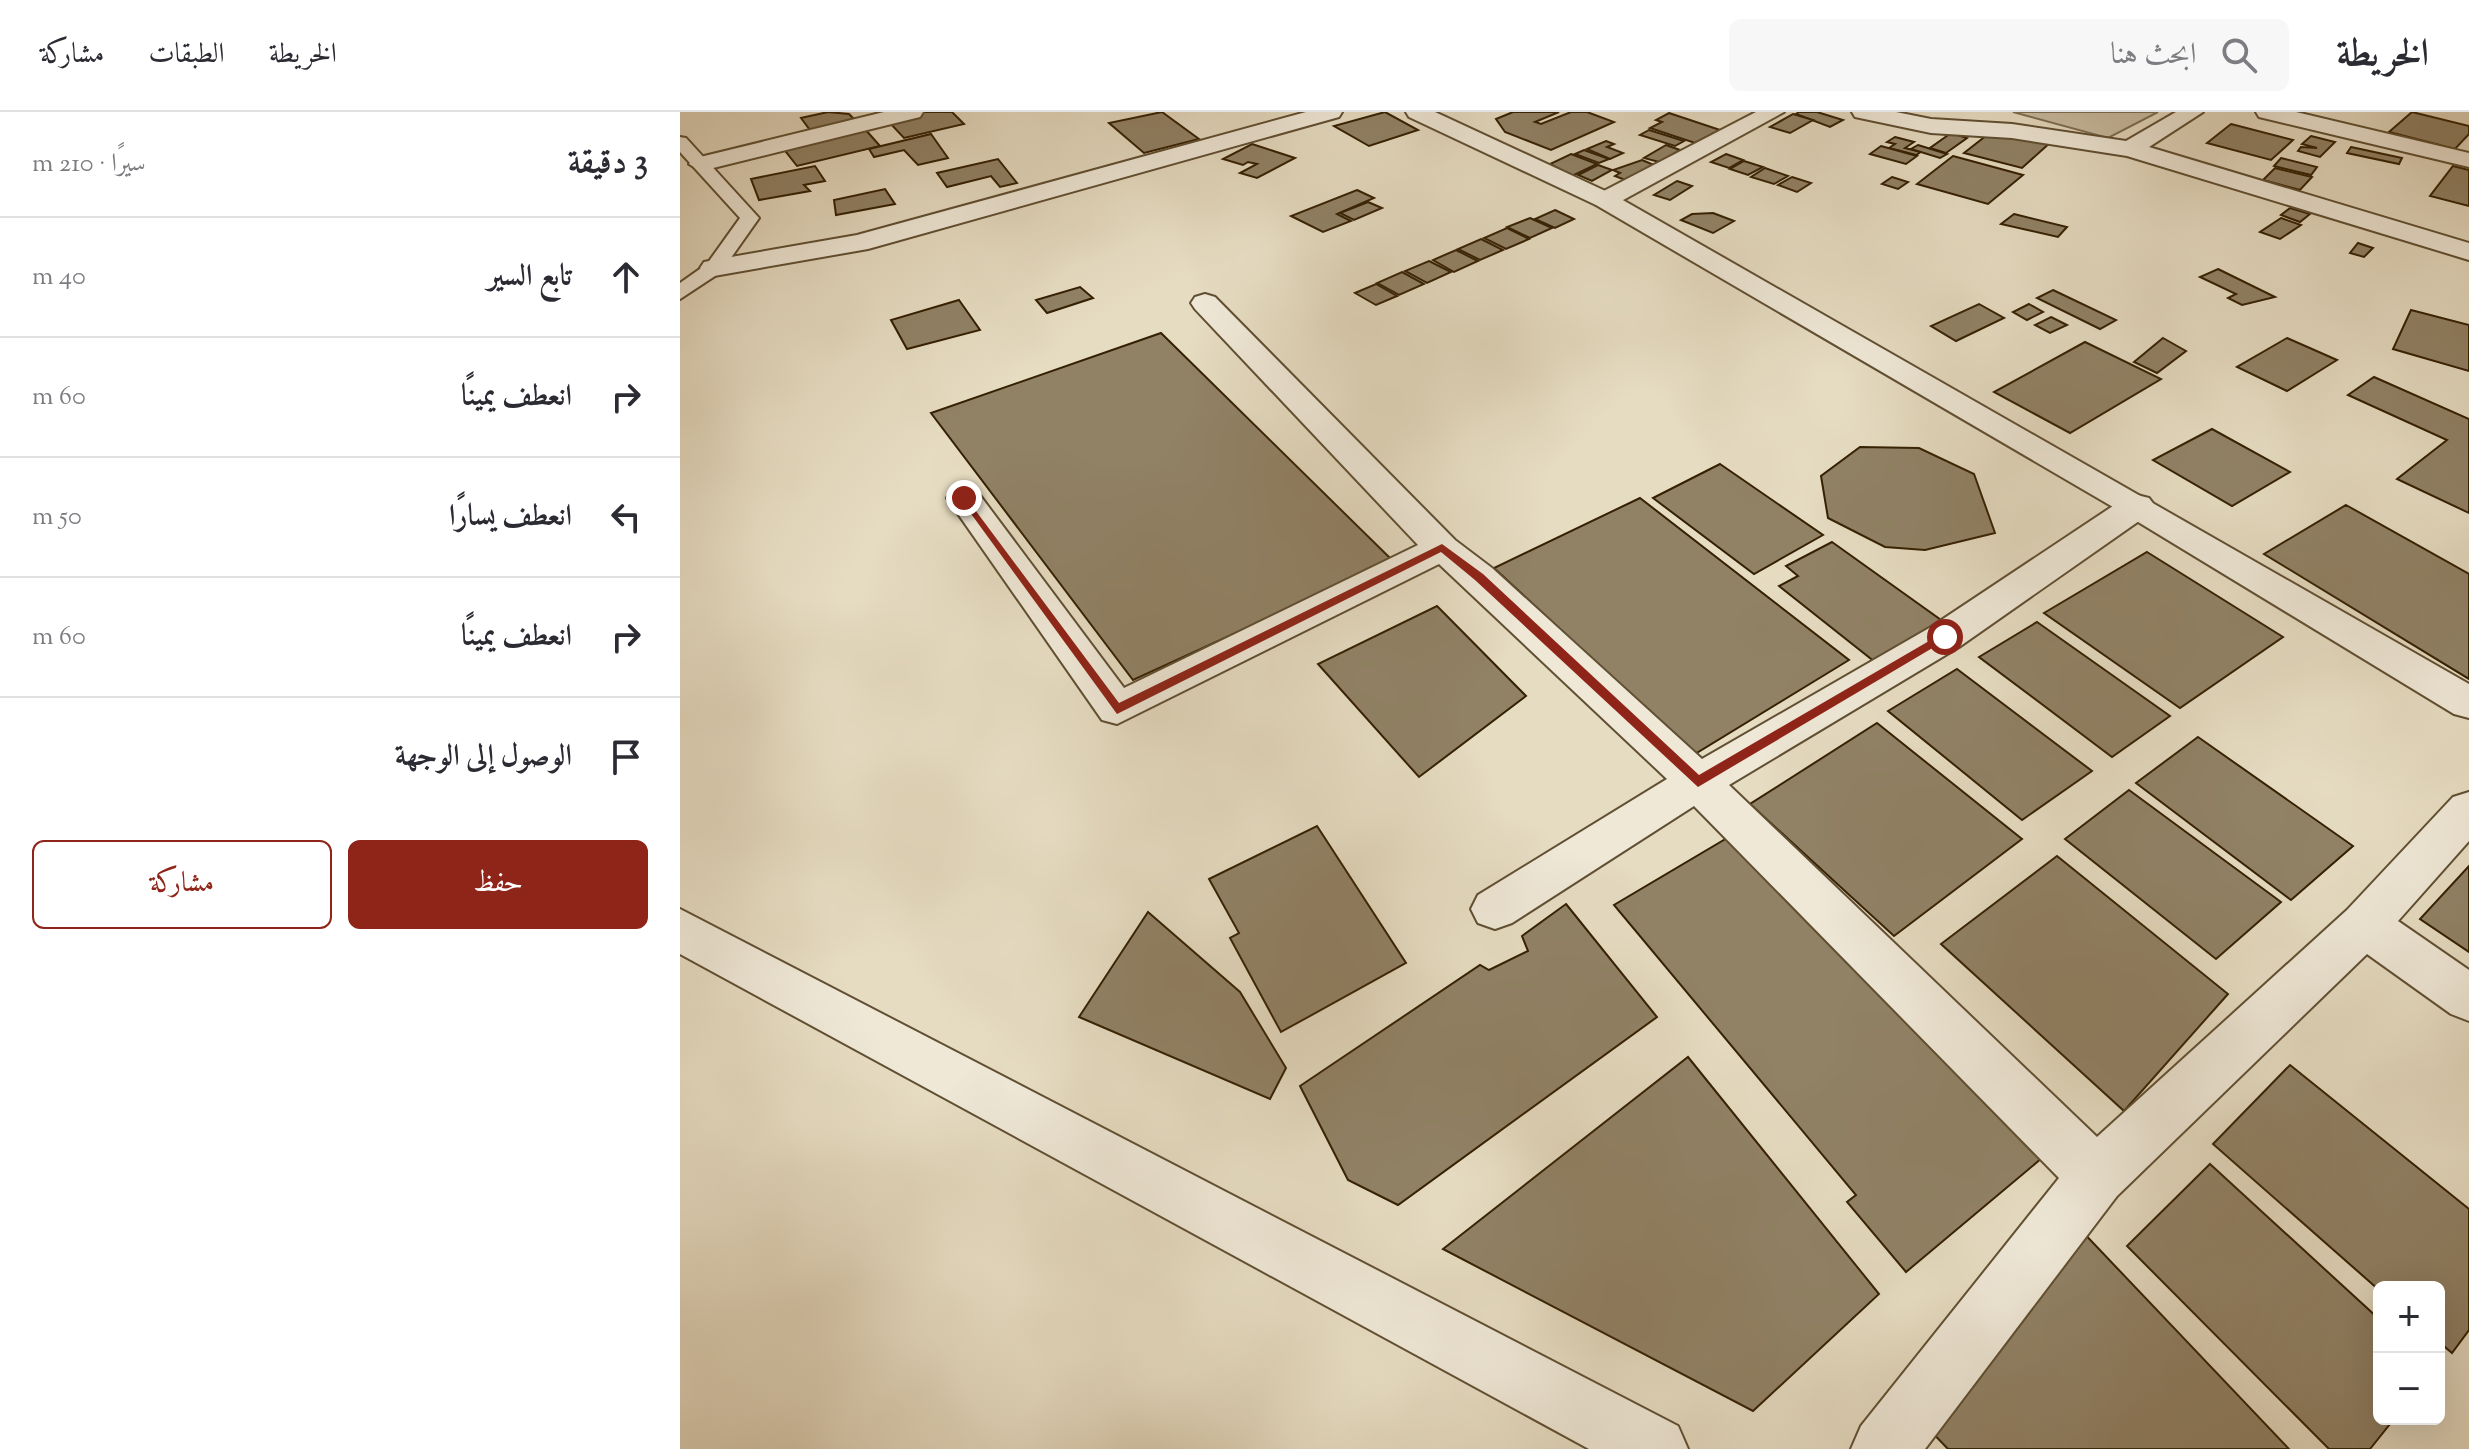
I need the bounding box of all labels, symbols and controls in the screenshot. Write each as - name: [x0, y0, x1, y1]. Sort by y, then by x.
- search box: [1729, 19, 2289, 91]
- text: الخريطة: [2337, 29, 2429, 83]
- icon: search: [2217, 33, 2261, 77]
- text: ابحث هنا: [2110, 34, 2197, 77]
- text: مشاركة: [40, 35, 104, 75]
- text: الطبقات: [148, 35, 225, 75]
- text: الخريطة: [269, 35, 337, 75]
- text: 3 دقيقة: [568, 139, 648, 188]
- text: سيرًا · 210 m: [32, 146, 146, 183]
- icon: ahead: [604, 255, 648, 299]
- text: تابع السير: [487, 256, 572, 299]
- text: 40 m: [32, 259, 86, 296]
- icon: right: [604, 375, 648, 419]
- text: انعطف يمينًا: [461, 376, 572, 419]
- text: 60 m: [32, 379, 86, 416]
- route end: [946, 480, 982, 516]
- icon: left: [604, 495, 648, 539]
- text: انعطف يسارًا: [449, 496, 572, 539]
- text: 50 m: [32, 499, 82, 536]
- icon: right: [604, 615, 648, 659]
- text: انعطف يمينًا: [461, 616, 572, 659]
- text: 60 m: [32, 619, 86, 656]
- route start: [1927, 619, 1963, 655]
- icon: arrive: [604, 735, 648, 779]
- text: الوصول إلى الوجهة: [395, 736, 572, 779]
- button: مشاركة: [32, 840, 332, 929]
- button: حفظ: [348, 840, 648, 929]
- map controls: [2373, 1281, 2445, 1425]
- button: +: [2373, 1281, 2445, 1353]
- button: −: [2373, 1353, 2445, 1425]

